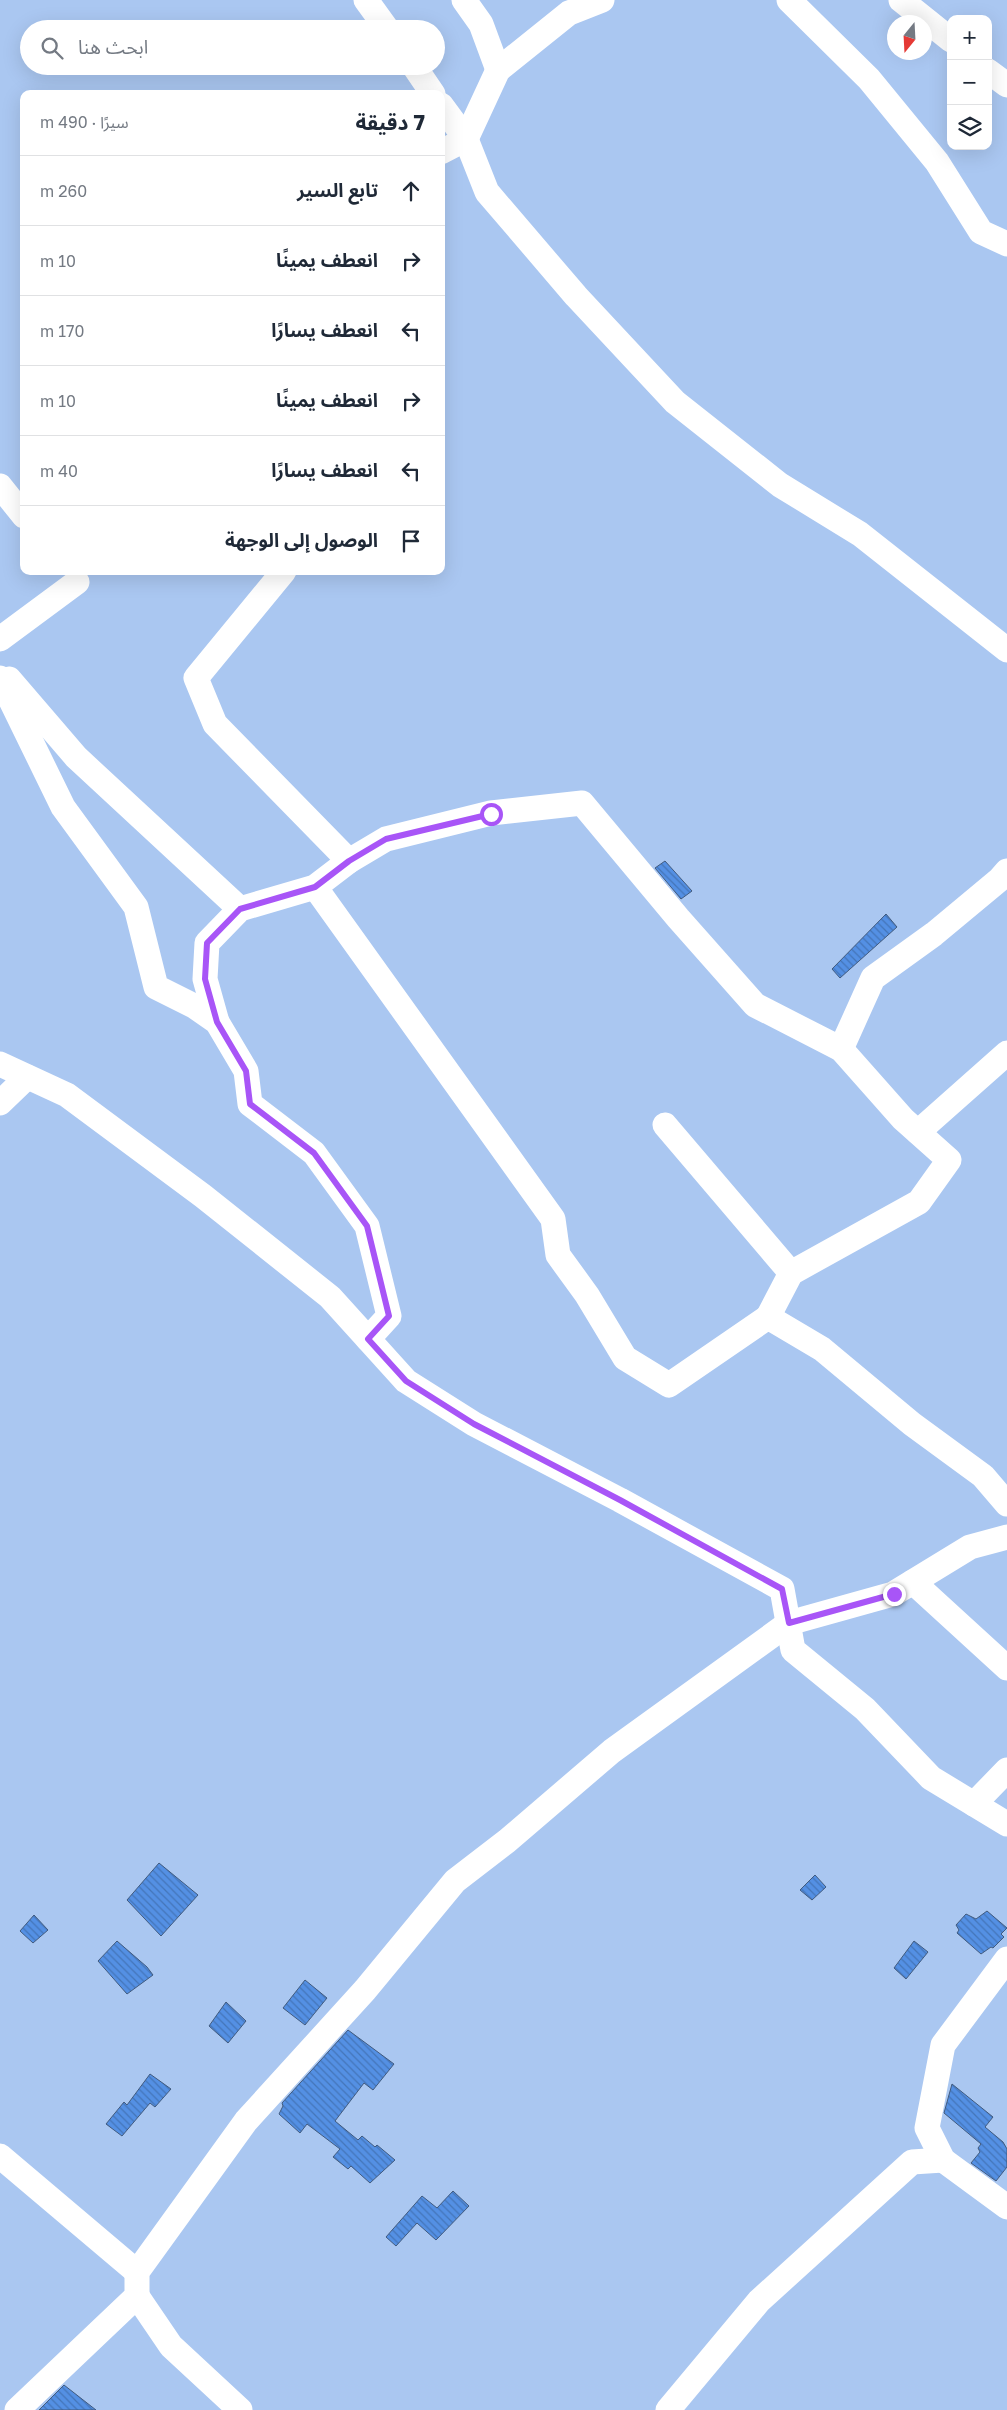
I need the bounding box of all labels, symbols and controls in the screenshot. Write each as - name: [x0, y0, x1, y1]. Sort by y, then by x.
- north arrow: [887, 15, 932, 60]
- map controls: [947, 15, 992, 150]
- button: +: [947, 15, 992, 60]
- search box: [20, 20, 445, 75]
- icon: search: [38, 34, 66, 62]
- text: ابحث هنا: [78, 35, 148, 58]
- button: −: [947, 60, 992, 105]
- button: layers: [947, 105, 992, 150]
- text: 7 دقيقة: [355, 109, 425, 135]
- text: سيرًا · 490 m: [40, 112, 129, 132]
- icon: ahead: [397, 177, 425, 205]
- text: تابع السير: [297, 178, 378, 201]
- text: 260 m: [40, 181, 87, 201]
- icon: right: [397, 247, 425, 275]
- text: انعطف يمينًا: [276, 248, 378, 271]
- text: 10 m: [40, 251, 76, 271]
- icon: left: [397, 317, 425, 345]
- text: انعطف يسارًا: [271, 318, 378, 341]
- text: 170 m: [40, 321, 84, 341]
- icon: right: [397, 387, 425, 415]
- text: انعطف يمينًا: [276, 388, 378, 411]
- text: 10 m: [40, 391, 76, 411]
- icon: left: [397, 457, 425, 485]
- text: انعطف يسارًا: [271, 458, 378, 481]
- text: 40 m: [40, 461, 78, 481]
- icon: arrive: [397, 527, 425, 555]
- text: الوصول إلى الوجهة: [225, 528, 378, 551]
- route start: [480, 803, 503, 826]
- route end: [883, 1583, 906, 1606]

